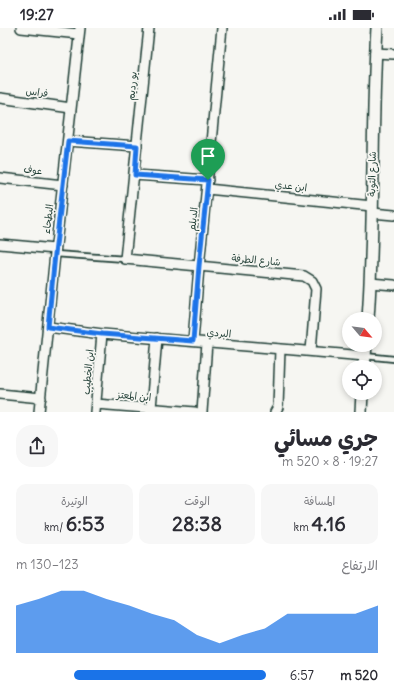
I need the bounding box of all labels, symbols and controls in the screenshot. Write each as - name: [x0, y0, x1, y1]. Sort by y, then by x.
- text: 19:27: [20, 5, 54, 24]
- street label: بو رديم: [124, 71, 141, 101]
- street label: فراس: [25, 84, 49, 100]
- pin: [191, 139, 225, 180]
- icon: arrive: [197, 145, 219, 167]
- street label: شارع التوبة: [365, 151, 380, 197]
- street label: عوف: [23, 163, 43, 177]
- street label: ابن عدي: [274, 178, 308, 196]
- street label: البطحاء: [40, 203, 56, 235]
- street label: الديلم: [185, 206, 202, 232]
- street label: شارع الطرفة: [231, 251, 281, 270]
- north arrow: [342, 312, 382, 352]
- map controls: [342, 312, 382, 400]
- street label: البردي: [206, 325, 232, 343]
- street label: ابن الخطيب: [80, 349, 96, 395]
- button: locate: [342, 360, 382, 400]
- street label: ابن المعتز: [115, 388, 152, 404]
- text: جري مسائي: [274, 424, 378, 452]
- button: share: [16, 425, 58, 467]
- text: 19:27 · 8 × 520 m: [282, 453, 378, 470]
- text: الوتيرة: [61, 494, 88, 508]
- text: الوقت: [184, 494, 210, 508]
- text: المسافة: [304, 494, 335, 508]
- text: 6:53: [66, 511, 105, 536]
- text: 28:38: [172, 511, 222, 536]
- text: 4.16: [311, 511, 346, 536]
- text: /km: [44, 520, 66, 534]
- text: km: [294, 520, 311, 534]
- text: 123–130 m: [16, 556, 79, 573]
- text: الارتفاع: [342, 557, 378, 574]
- text: 6:57: [290, 667, 314, 684]
- text: 520 m: [340, 667, 378, 684]

